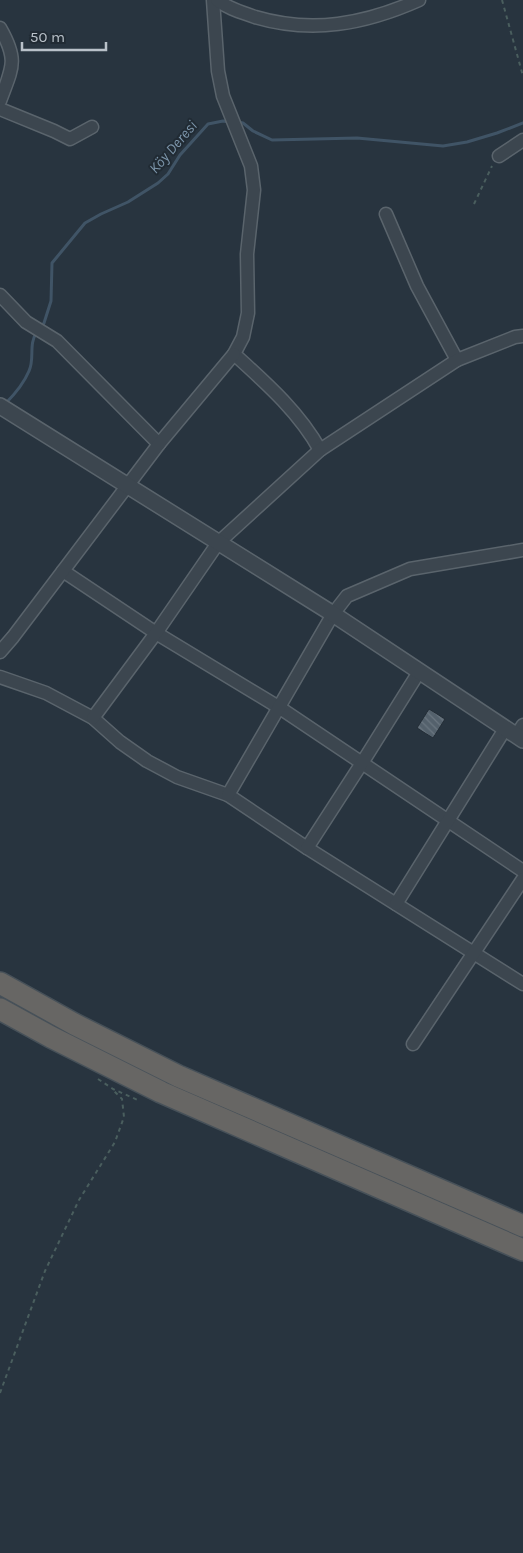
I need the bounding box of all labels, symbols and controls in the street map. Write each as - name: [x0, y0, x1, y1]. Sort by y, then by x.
- scale bar: [22, 20, 106, 52]
- text: 50 m: [30, 28, 65, 46]
- water label: Köy Deresi: [145, 117, 201, 177]

